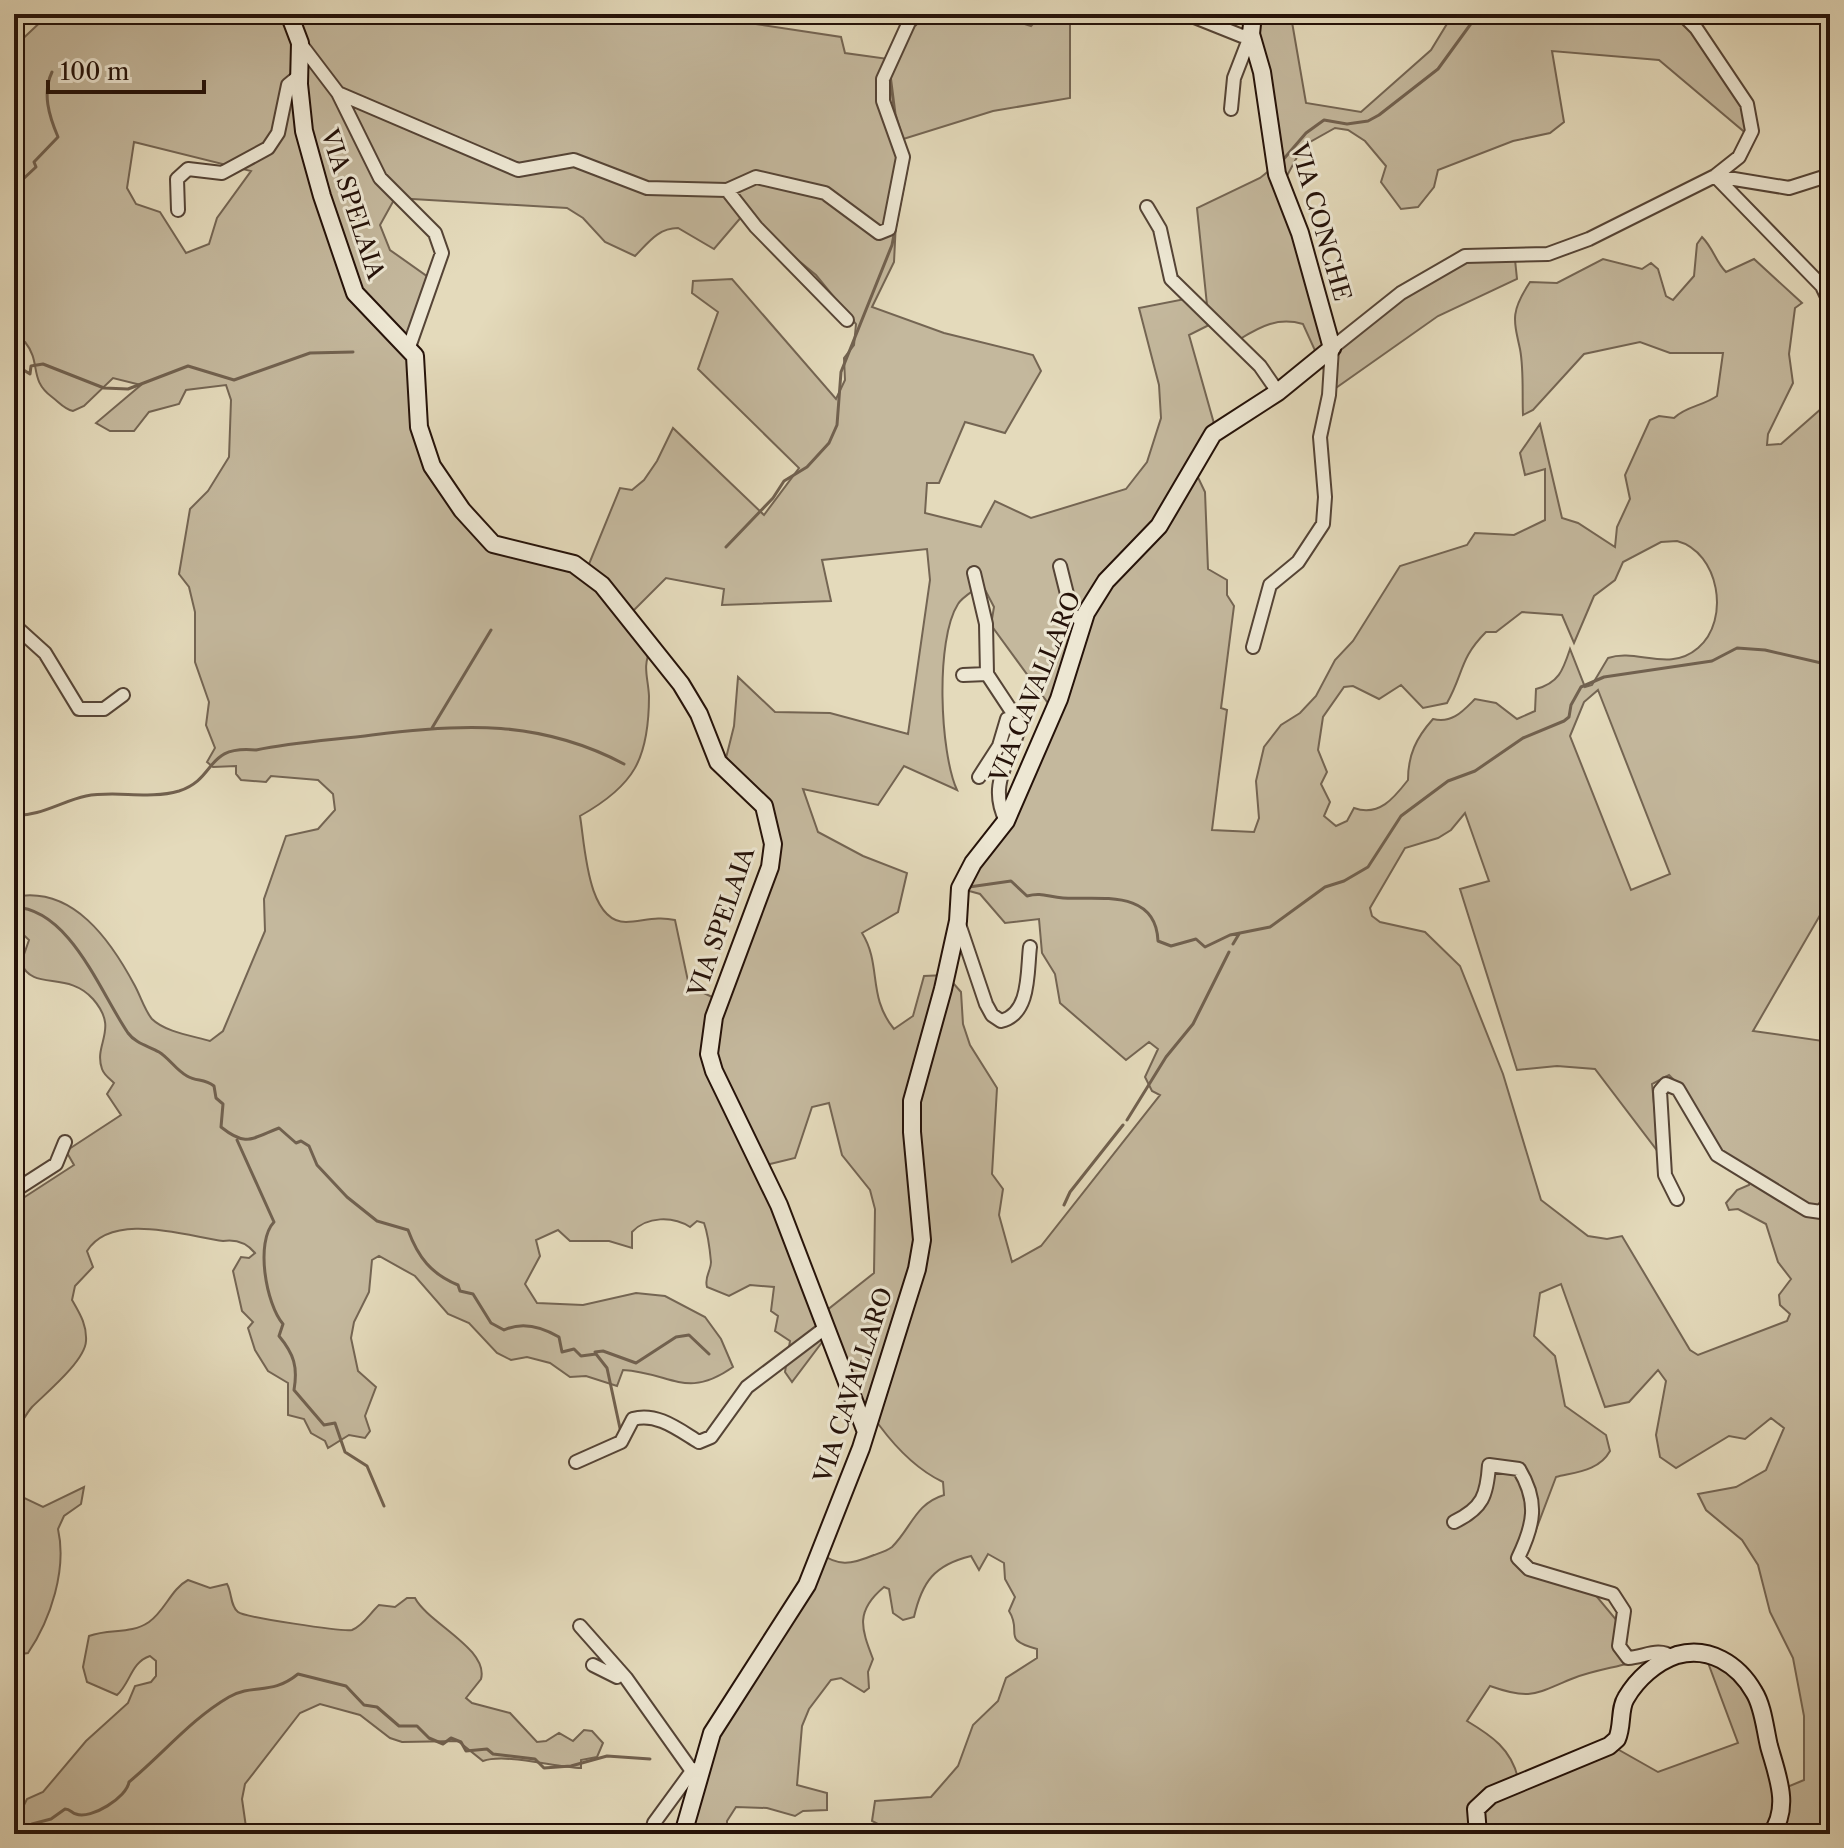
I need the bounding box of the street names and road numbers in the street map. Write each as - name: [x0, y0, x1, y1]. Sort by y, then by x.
- street label: VIA SPELAIA: [315, 124, 391, 284]
- street label: VIA CONCHE: [1284, 139, 1357, 304]
- street label: VIA CAVALLARO: [983, 587, 1087, 788]
- street label: VIA SPELAIA: [681, 842, 761, 1002]
- street label: VIA CAVALLARO: [807, 1284, 898, 1487]

